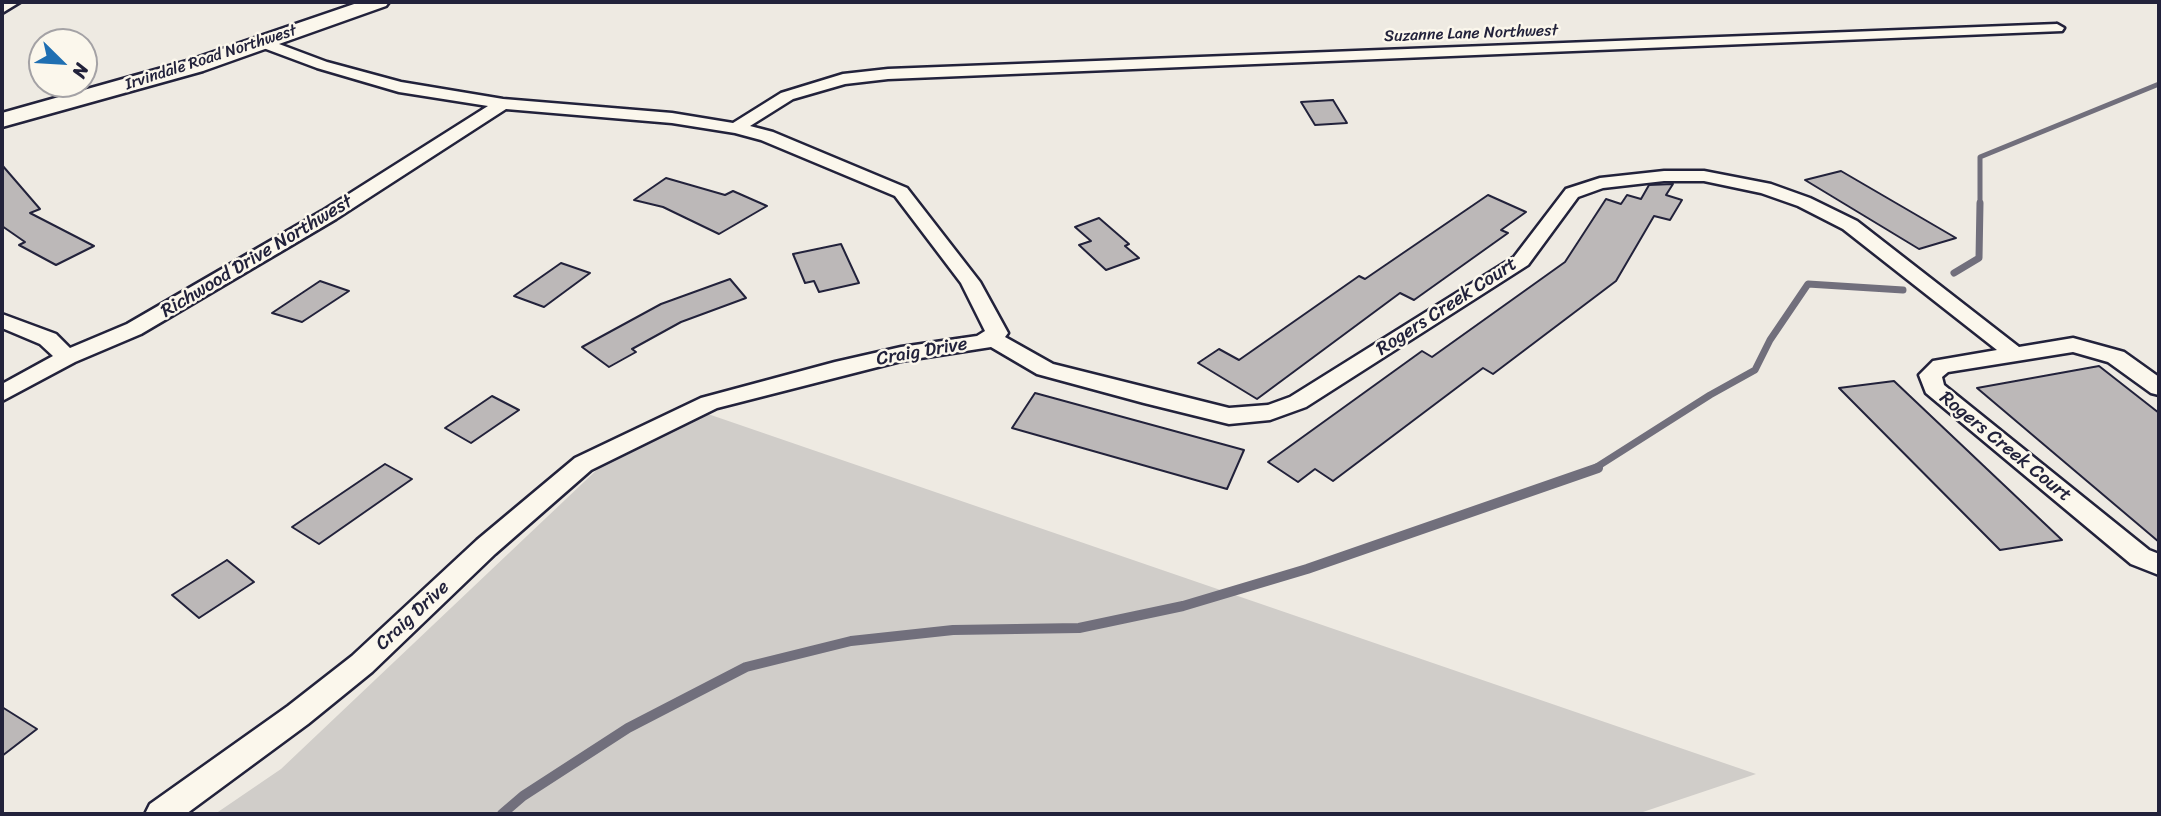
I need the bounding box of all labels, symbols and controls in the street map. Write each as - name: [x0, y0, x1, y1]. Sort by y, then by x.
- street label: Irvindale Road Northwest: [123, 21, 299, 95]
- street label: Suzanne Lane Northwest: [1384, 21, 1558, 47]
- north arrow: [28, 28, 98, 98]
- text: N: [63, 58, 99, 84]
- street label: Richwood Drive Northwest: [157, 191, 357, 323]
- street label: Rogers Creek Court: [1372, 253, 1522, 361]
- street label: Craig Drive: [875, 333, 969, 371]
- street label: Rogers Creek Court: [1934, 387, 2076, 507]
- street label: Craig Drive: [372, 576, 454, 656]

